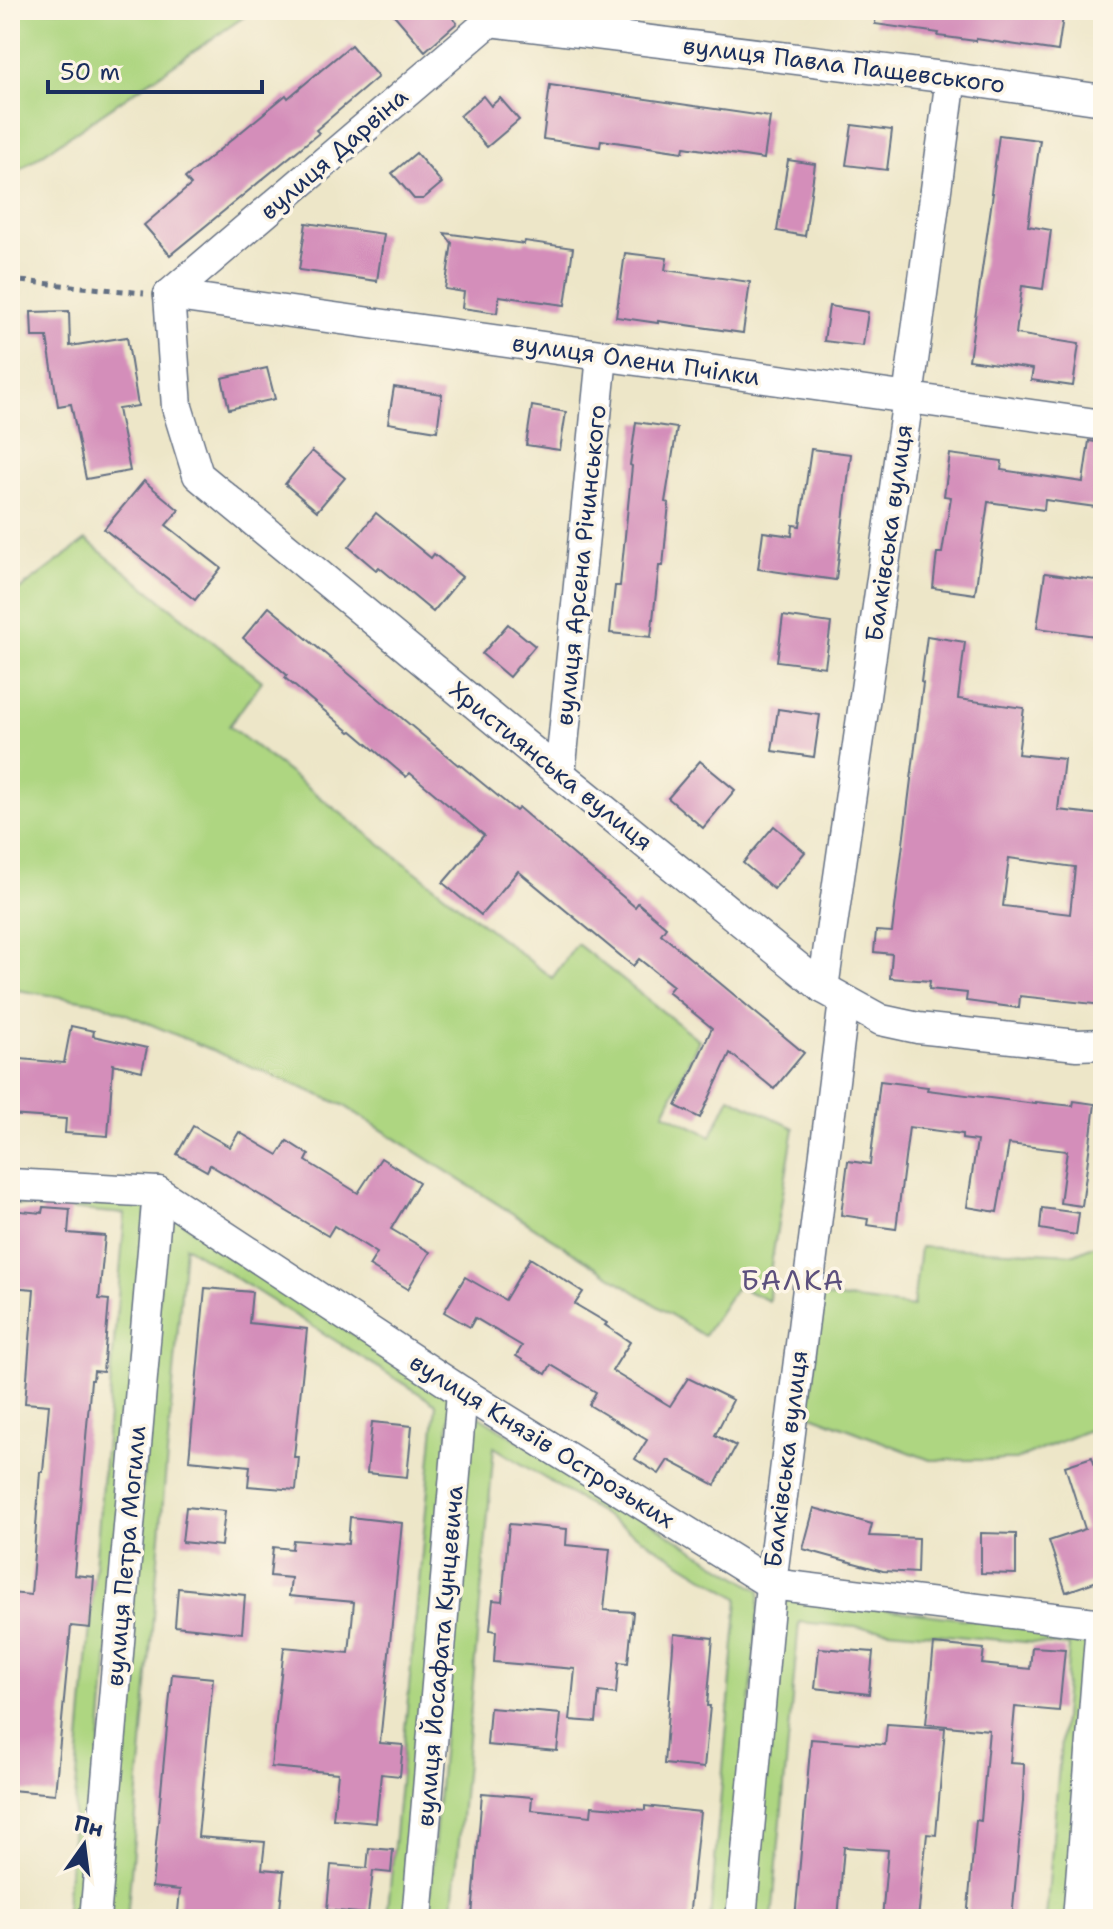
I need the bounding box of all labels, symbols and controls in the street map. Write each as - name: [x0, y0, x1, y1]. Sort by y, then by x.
- street label: вулиця Павла Пащевського: [681, 29, 1007, 101]
- scale bar: [48, 44, 262, 94]
- text: 50 m: [60, 56, 120, 88]
- street label: вулиця Дарвіна: [253, 81, 415, 227]
- street label: вулиця Олени Пчілки: [510, 327, 762, 393]
- street label: вулиця Арсена Річинського: [548, 403, 614, 727]
- street label: Балківська вулиця: [858, 422, 920, 644]
- street label: Християнська вулиця: [443, 674, 659, 858]
- district label: БАЛКА: [741, 1261, 845, 1299]
- street label: вулиця Князів Острозьких: [403, 1346, 681, 1536]
- street label: Балківська вулиця: [757, 1348, 815, 1570]
- street label: вулиця Петра Могили: [99, 1424, 153, 1688]
- street label: вулиця Йосафата Кунцевича: [409, 1484, 471, 1828]
- north arrow: [44, 1805, 124, 1885]
- text: Пн: [71, 1808, 106, 1844]

